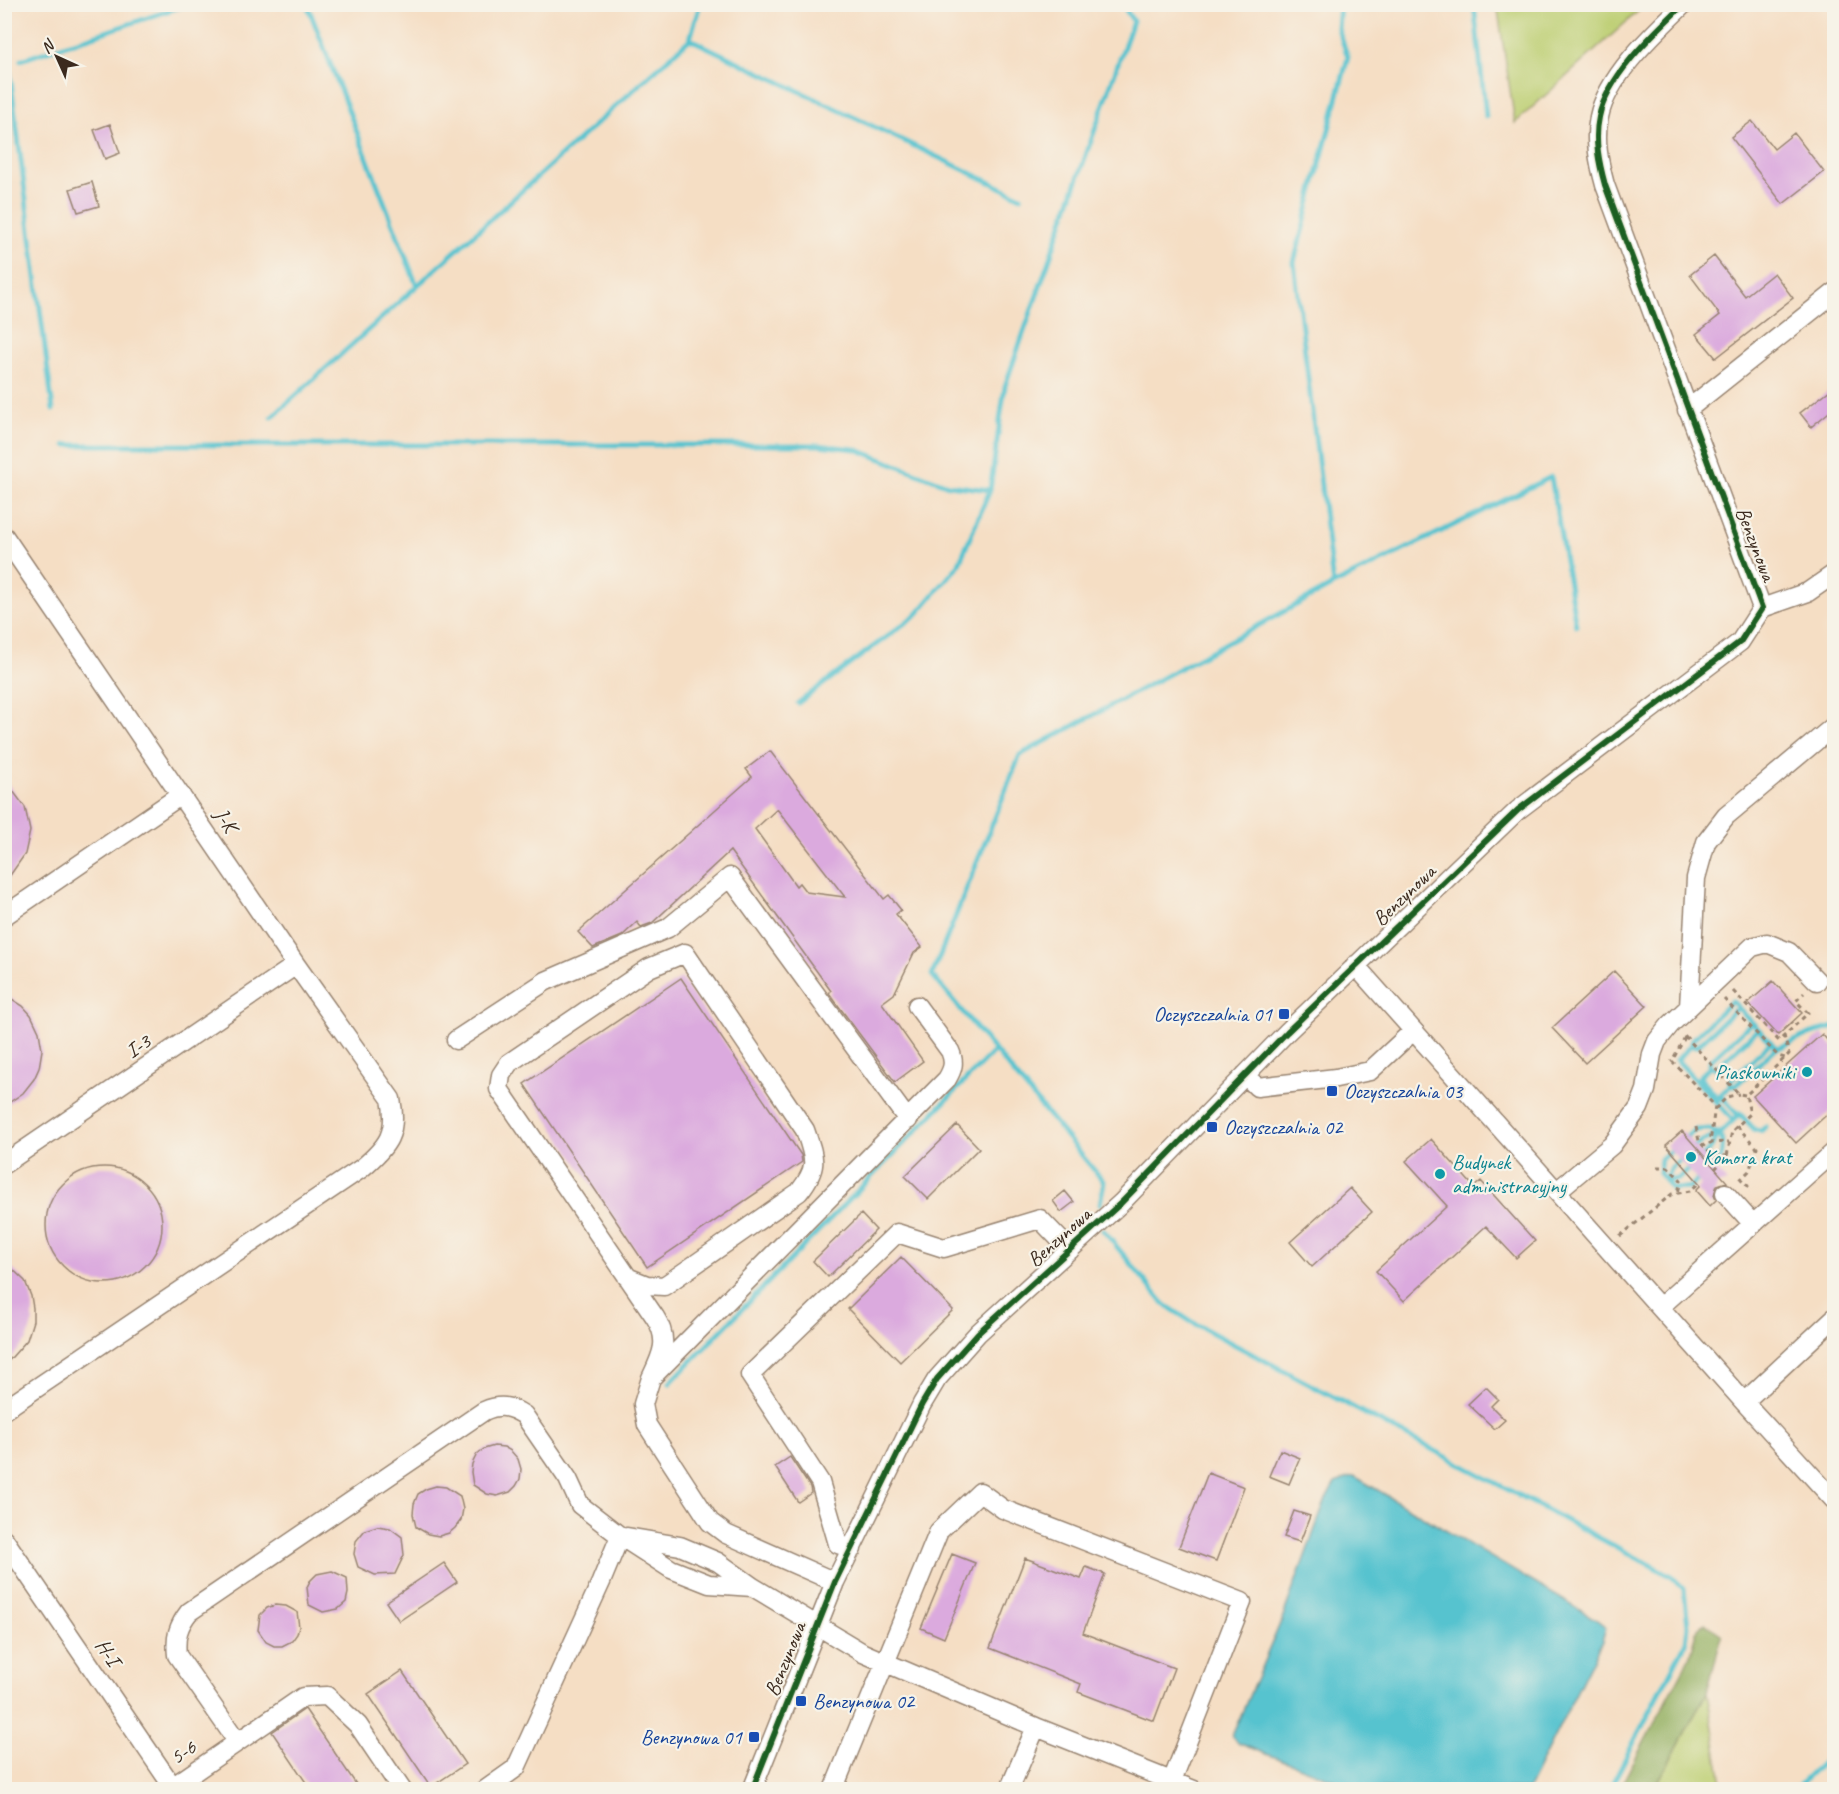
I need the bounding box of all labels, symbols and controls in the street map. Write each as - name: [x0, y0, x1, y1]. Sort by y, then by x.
- north arrow: [27, 27, 87, 87]
- text: N: [37, 34, 60, 58]
- street label: Benzynowa: [1730, 503, 1783, 587]
- street label: J-K: [208, 802, 246, 841]
- street label: Benzynowa: [1367, 857, 1443, 931]
- place label: Oczyszczalnia 01: [1153, 1001, 1274, 1027]
- marker: Oczyszczalnia 01: [1277, 1007, 1291, 1021]
- street label: I-3: [120, 1027, 157, 1064]
- place label: Piaskowniki: [1715, 1059, 1798, 1085]
- marker: Piaskowniki: [1800, 1065, 1814, 1079]
- place label: Oczyszczalnia 03: [1344, 1078, 1464, 1104]
- marker: Oczyszczalnia 03: [1325, 1084, 1339, 1098]
- place label: Oczyszczalnia 02: [1224, 1114, 1344, 1140]
- marker: Oczyszczalnia 02: [1205, 1120, 1219, 1134]
- place label: Komora krat: [1703, 1144, 1794, 1170]
- place label: Budynek administracyjny: [1452, 1149, 1568, 1199]
- marker: Komora krat: [1684, 1150, 1698, 1164]
- marker: Budynek administracyjny: [1433, 1167, 1447, 1181]
- street label: Benzynowa: [1022, 1200, 1098, 1273]
- street label: Benzynowa: [758, 1616, 812, 1700]
- street label: H-I: [90, 1634, 129, 1674]
- place label: Benzynowa 02: [813, 1688, 916, 1714]
- marker: Benzynowa 02: [794, 1694, 808, 1708]
- place label: Benzynowa 01: [641, 1724, 744, 1750]
- marker: Benzynowa 01: [747, 1730, 761, 1744]
- street label: 5-6: [165, 1734, 201, 1770]

